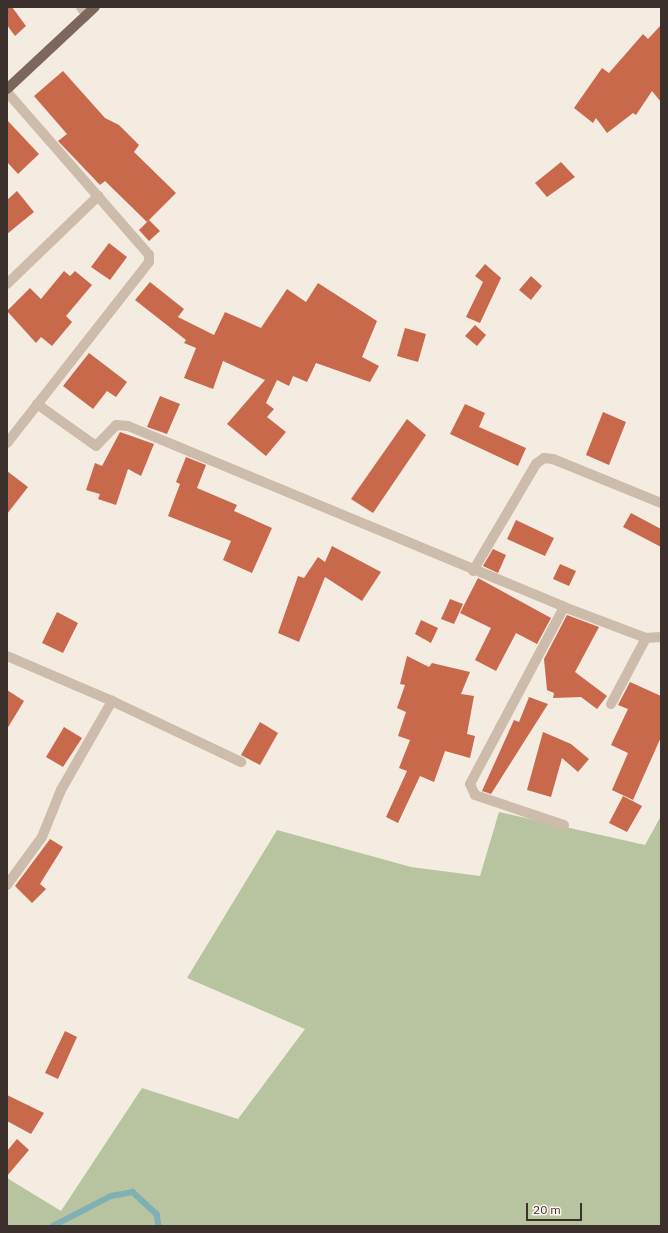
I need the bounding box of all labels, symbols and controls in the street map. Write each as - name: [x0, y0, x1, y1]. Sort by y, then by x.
- scale bar: [528, 1195, 584, 1221]
- text: 20 m: [533, 1202, 561, 1217]

